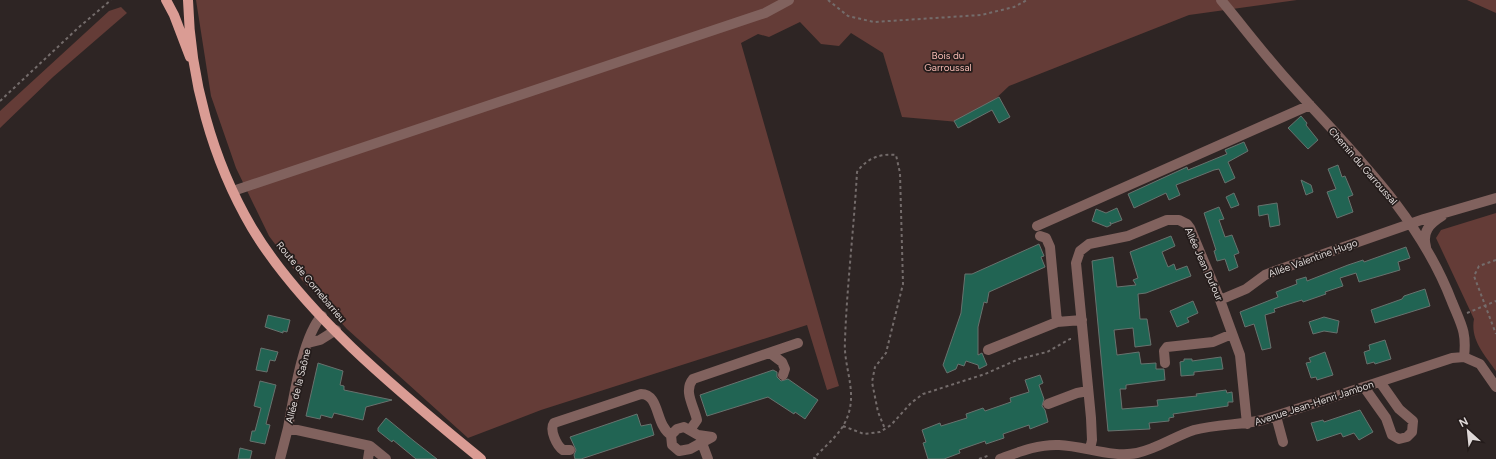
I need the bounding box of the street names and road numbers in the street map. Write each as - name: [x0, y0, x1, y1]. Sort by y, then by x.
- street label: Chemin du Garroussal: [1326, 125, 1400, 207]
- street label: Allée Jean Dufour: [1182, 225, 1226, 303]
- street label: Allée Valentine Hugo: [1267, 236, 1359, 280]
- street label: Route de Cornebarrieu: [273, 239, 349, 325]
- street label: Allée de la Saône: [282, 347, 314, 425]
- street label: Avenue Jean-Henri Jambon: [1253, 377, 1376, 428]

